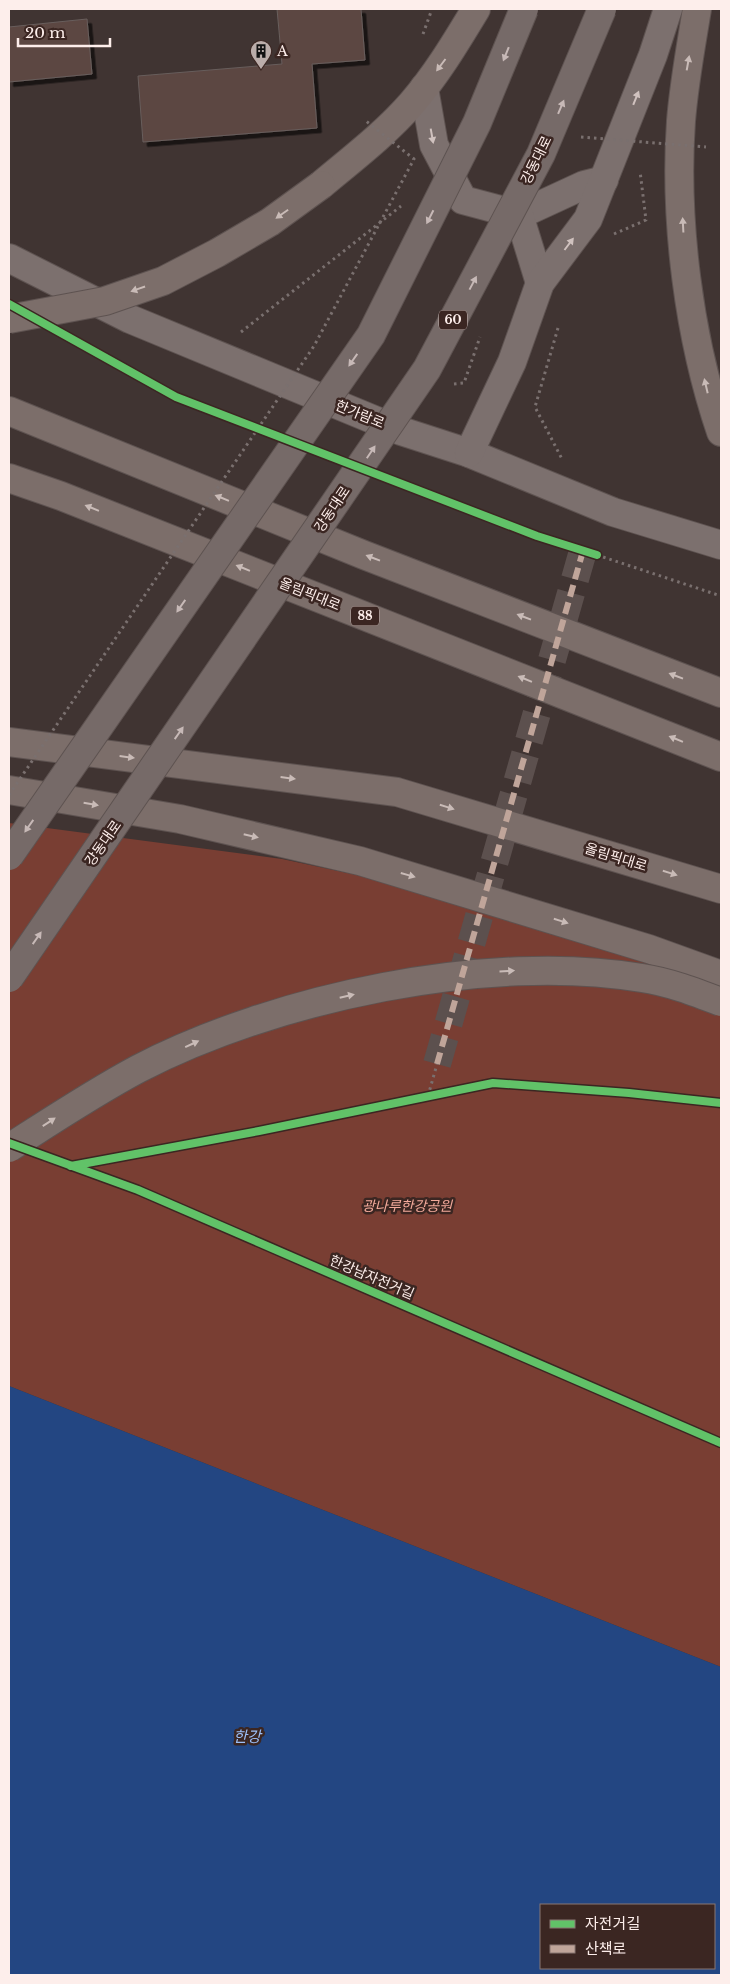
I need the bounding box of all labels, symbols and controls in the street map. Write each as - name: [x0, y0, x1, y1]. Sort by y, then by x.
- scale bar: [18, 15, 110, 47]
- text: 20 m: [25, 23, 65, 42]
- building icon: A: [249, 39, 273, 70]
- place label: A: [276, 42, 288, 60]
- one-way arrow: [501, 47, 509, 61]
- one-way arrow: [684, 55, 692, 71]
- one-way arrow: [436, 58, 446, 72]
- one-way arrow: [633, 91, 641, 105]
- one-way arrow: [557, 99, 565, 114]
- one-way arrow: [429, 128, 437, 144]
- street label: 강동대로: [517, 133, 555, 187]
- one-way arrow: [275, 209, 288, 219]
- one-way arrow: [426, 210, 434, 224]
- one-way arrow: [678, 217, 686, 233]
- one-way arrow: [564, 237, 574, 251]
- one-way arrow: [469, 276, 477, 290]
- one-way arrow: [131, 286, 146, 293]
- road number: 60: [439, 310, 467, 330]
- one-way arrow: [348, 353, 358, 367]
- one-way arrow: [702, 378, 710, 393]
- street label: 한가람로: [333, 396, 387, 432]
- one-way arrow: [366, 445, 376, 459]
- street label: 강동대로: [310, 483, 354, 535]
- one-way arrow: [214, 494, 229, 502]
- one-way arrow: [84, 504, 99, 512]
- one-way arrow: [365, 554, 380, 562]
- one-way arrow: [236, 564, 251, 571]
- street label: 올림픽대로: [277, 574, 343, 614]
- one-way arrow: [176, 599, 186, 613]
- road number: 88: [351, 606, 379, 626]
- one-way arrow: [516, 613, 531, 621]
- one-way arrow: [669, 671, 683, 679]
- one-way arrow: [517, 675, 532, 683]
- one-way arrow: [174, 726, 184, 739]
- one-way arrow: [668, 735, 683, 743]
- one-way arrow: [119, 753, 135, 761]
- one-way arrow: [280, 774, 296, 782]
- one-way arrow: [84, 800, 99, 808]
- one-way arrow: [440, 804, 455, 812]
- street label: 강동대로: [81, 817, 125, 869]
- one-way arrow: [25, 819, 34, 833]
- one-way arrow: [243, 832, 258, 840]
- street label: 올림픽대로: [583, 839, 650, 875]
- one-way arrow: [663, 870, 678, 878]
- one-way arrow: [401, 872, 416, 880]
- one-way arrow: [553, 918, 568, 925]
- one-way arrow: [32, 931, 42, 945]
- one-way arrow: [500, 967, 516, 975]
- one-way arrow: [339, 992, 355, 1000]
- one-way arrow: [185, 1040, 199, 1048]
- one-way arrow: [43, 1117, 56, 1126]
- park label: 광나루한강공원: [362, 1197, 453, 1215]
- street label: 한강남자전거길: [327, 1251, 417, 1303]
- water label: 한강: [233, 1727, 263, 1746]
- legend: [540, 1904, 715, 1969]
- text: 자전거길: [585, 1914, 640, 1933]
- text: 산책로: [585, 1939, 626, 1958]

